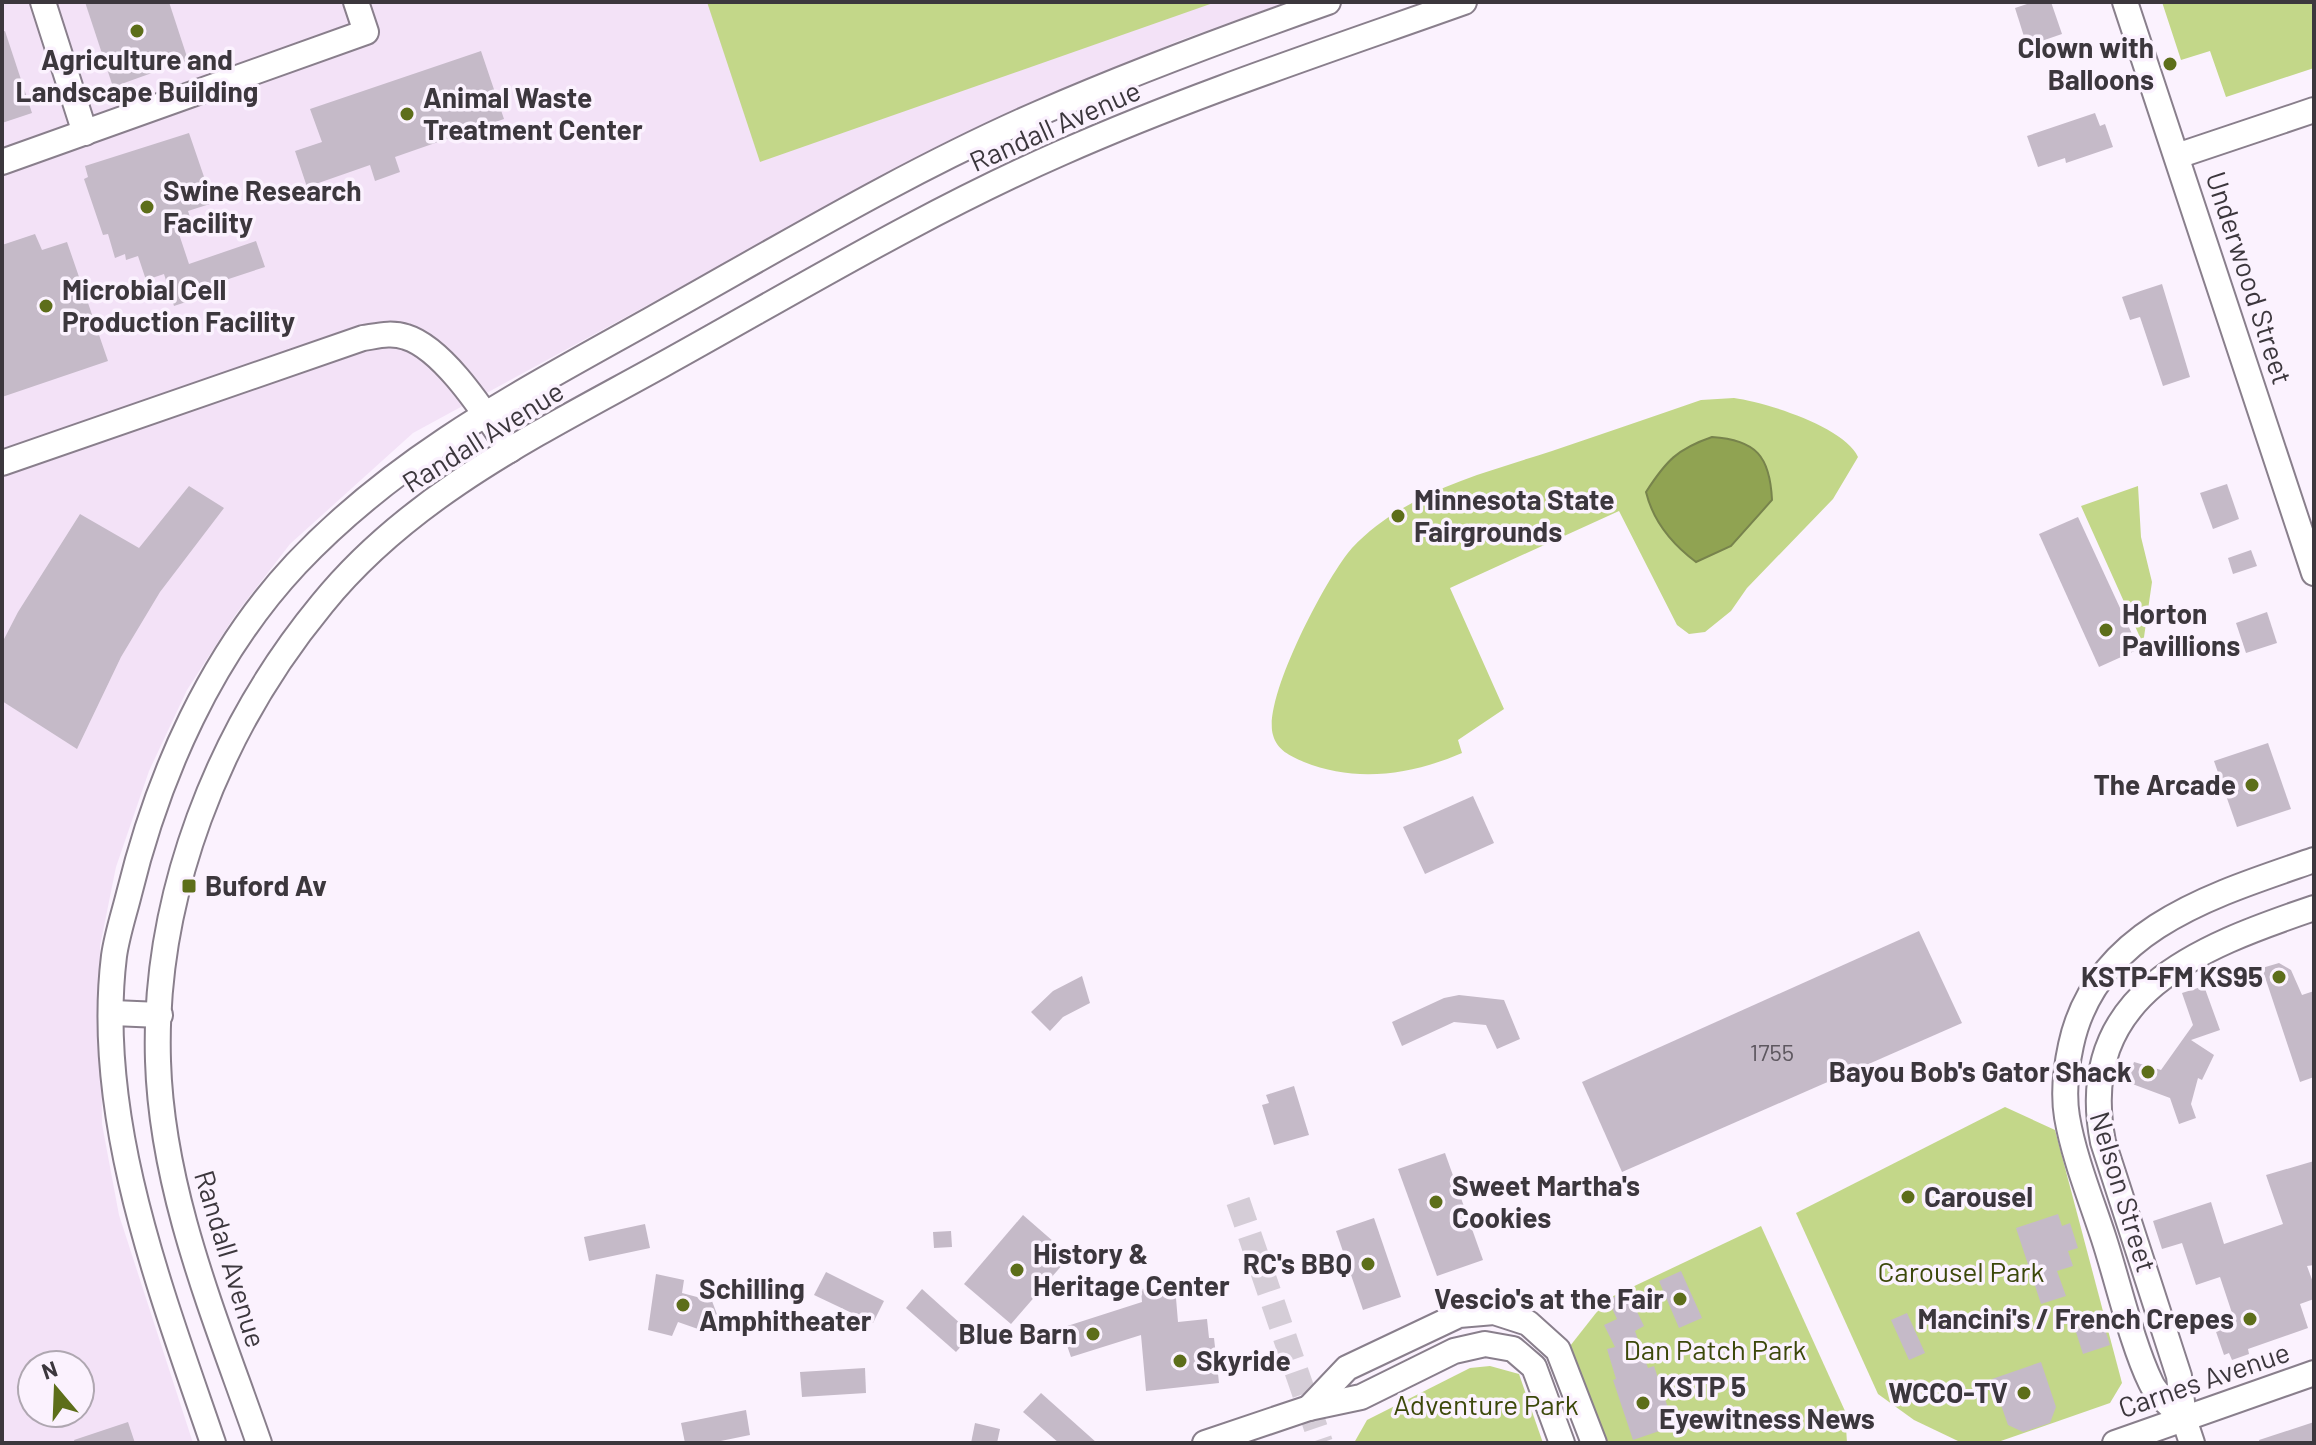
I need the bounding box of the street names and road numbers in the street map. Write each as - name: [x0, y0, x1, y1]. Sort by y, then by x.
- street label: Randall Avenue: [964, 72, 1145, 178]
- street label: Underwood Street: [2200, 167, 2300, 388]
- street label: Randall Avenue: [396, 373, 569, 499]
- street label: Nelson Street: [2083, 1107, 2165, 1276]
- street label: Randall Avenue: [188, 1166, 274, 1351]
- street label: Carnes Avenue: [2114, 1334, 2294, 1424]

